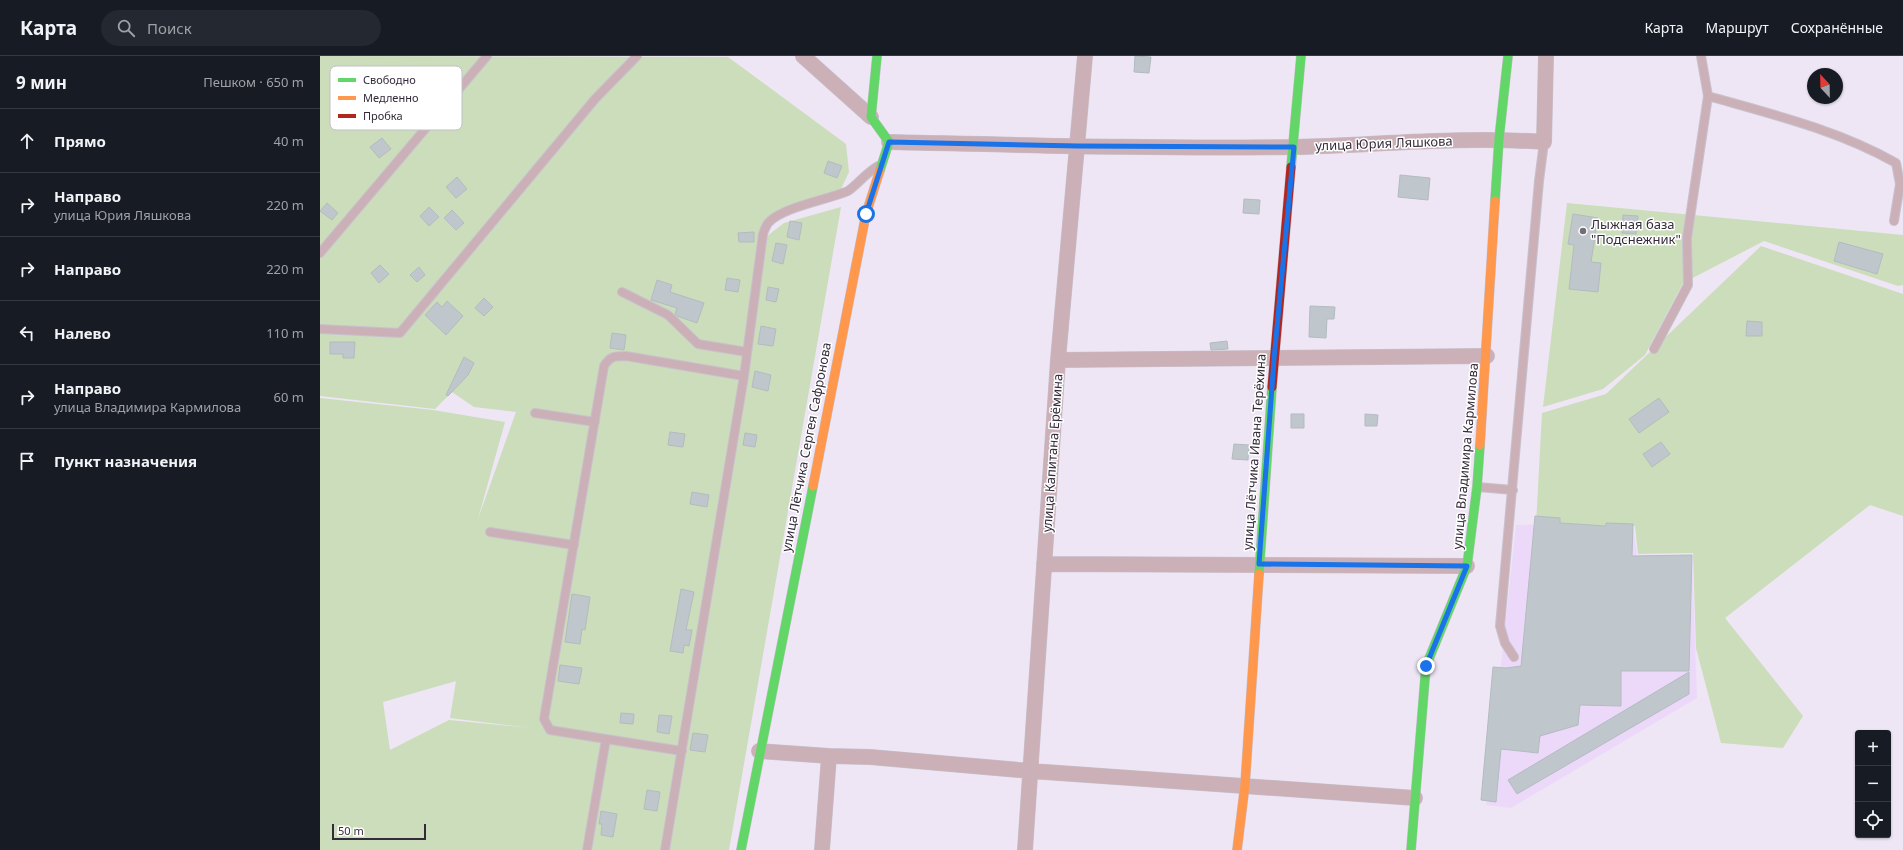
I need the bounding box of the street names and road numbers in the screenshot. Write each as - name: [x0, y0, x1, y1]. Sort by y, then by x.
- street label: улица Юрия Ляшкова: [1315, 132, 1453, 154]
- street label: улица Лётчика Сергея Сафронова: [777, 341, 835, 553]
- street label: улица Лётчика Ивана Терёхина: [1238, 353, 1270, 551]
- street label: улица Владимира Кармилова: [1448, 362, 1482, 550]
- street label: улица Капитана Ерёмина: [1037, 373, 1067, 533]

